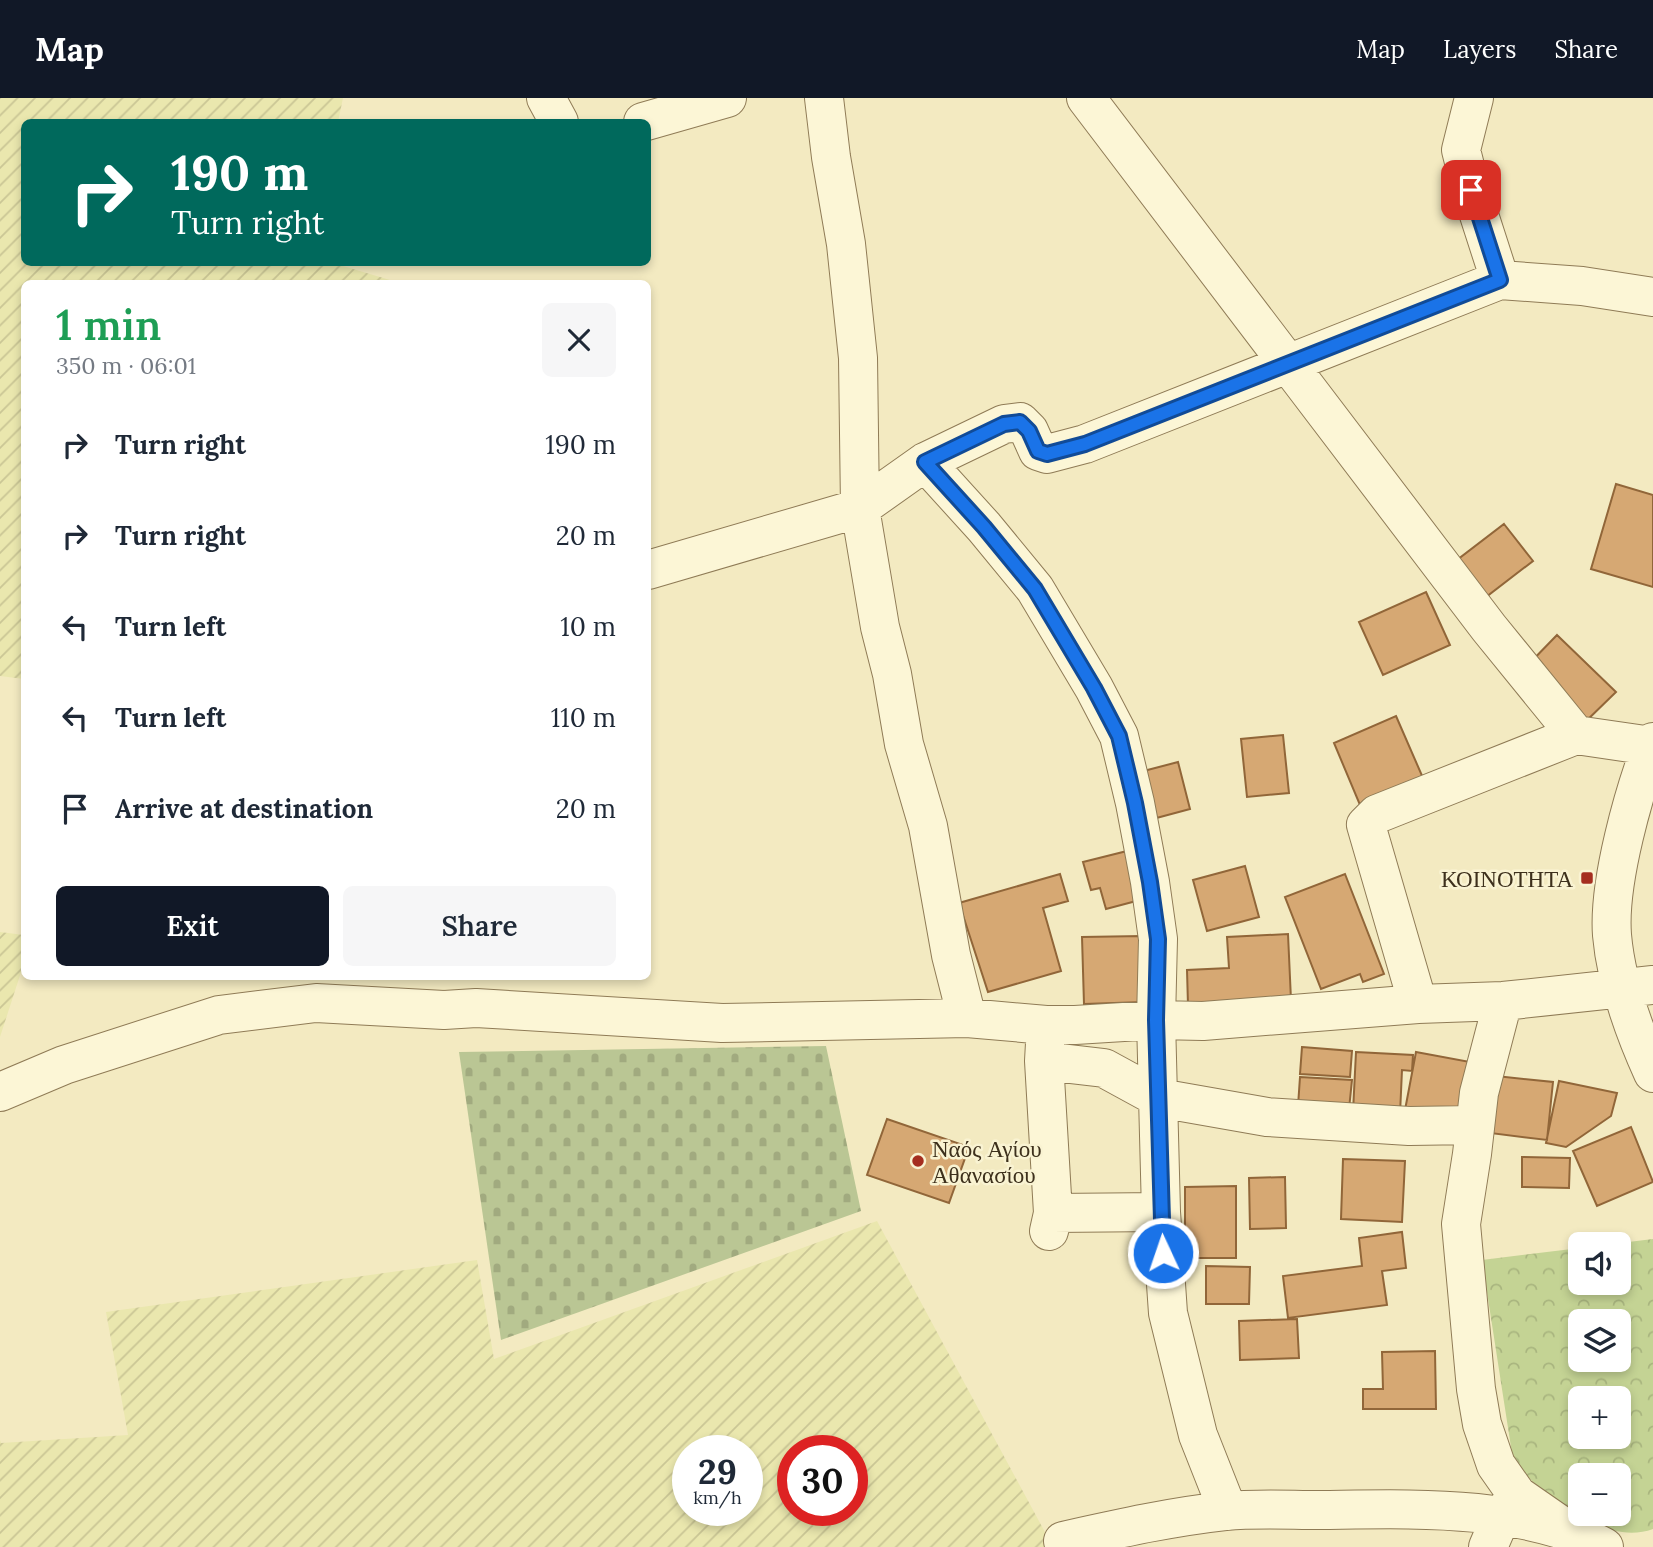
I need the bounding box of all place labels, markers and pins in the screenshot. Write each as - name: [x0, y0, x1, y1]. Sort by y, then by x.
- pin: [1441, 160, 1501, 220]
- place label: ΚΟΙΝΟΤΗΤΑ: [1441, 864, 1573, 893]
- marker: ΚΟΙΝΟΤΗΤΑ: [1579, 870, 1595, 886]
- place label: Ναός Αγίου Αθανασίου: [932, 1134, 1042, 1189]
- marker: Ναός Αγίου Αθανασίου: [910, 1153, 926, 1169]

